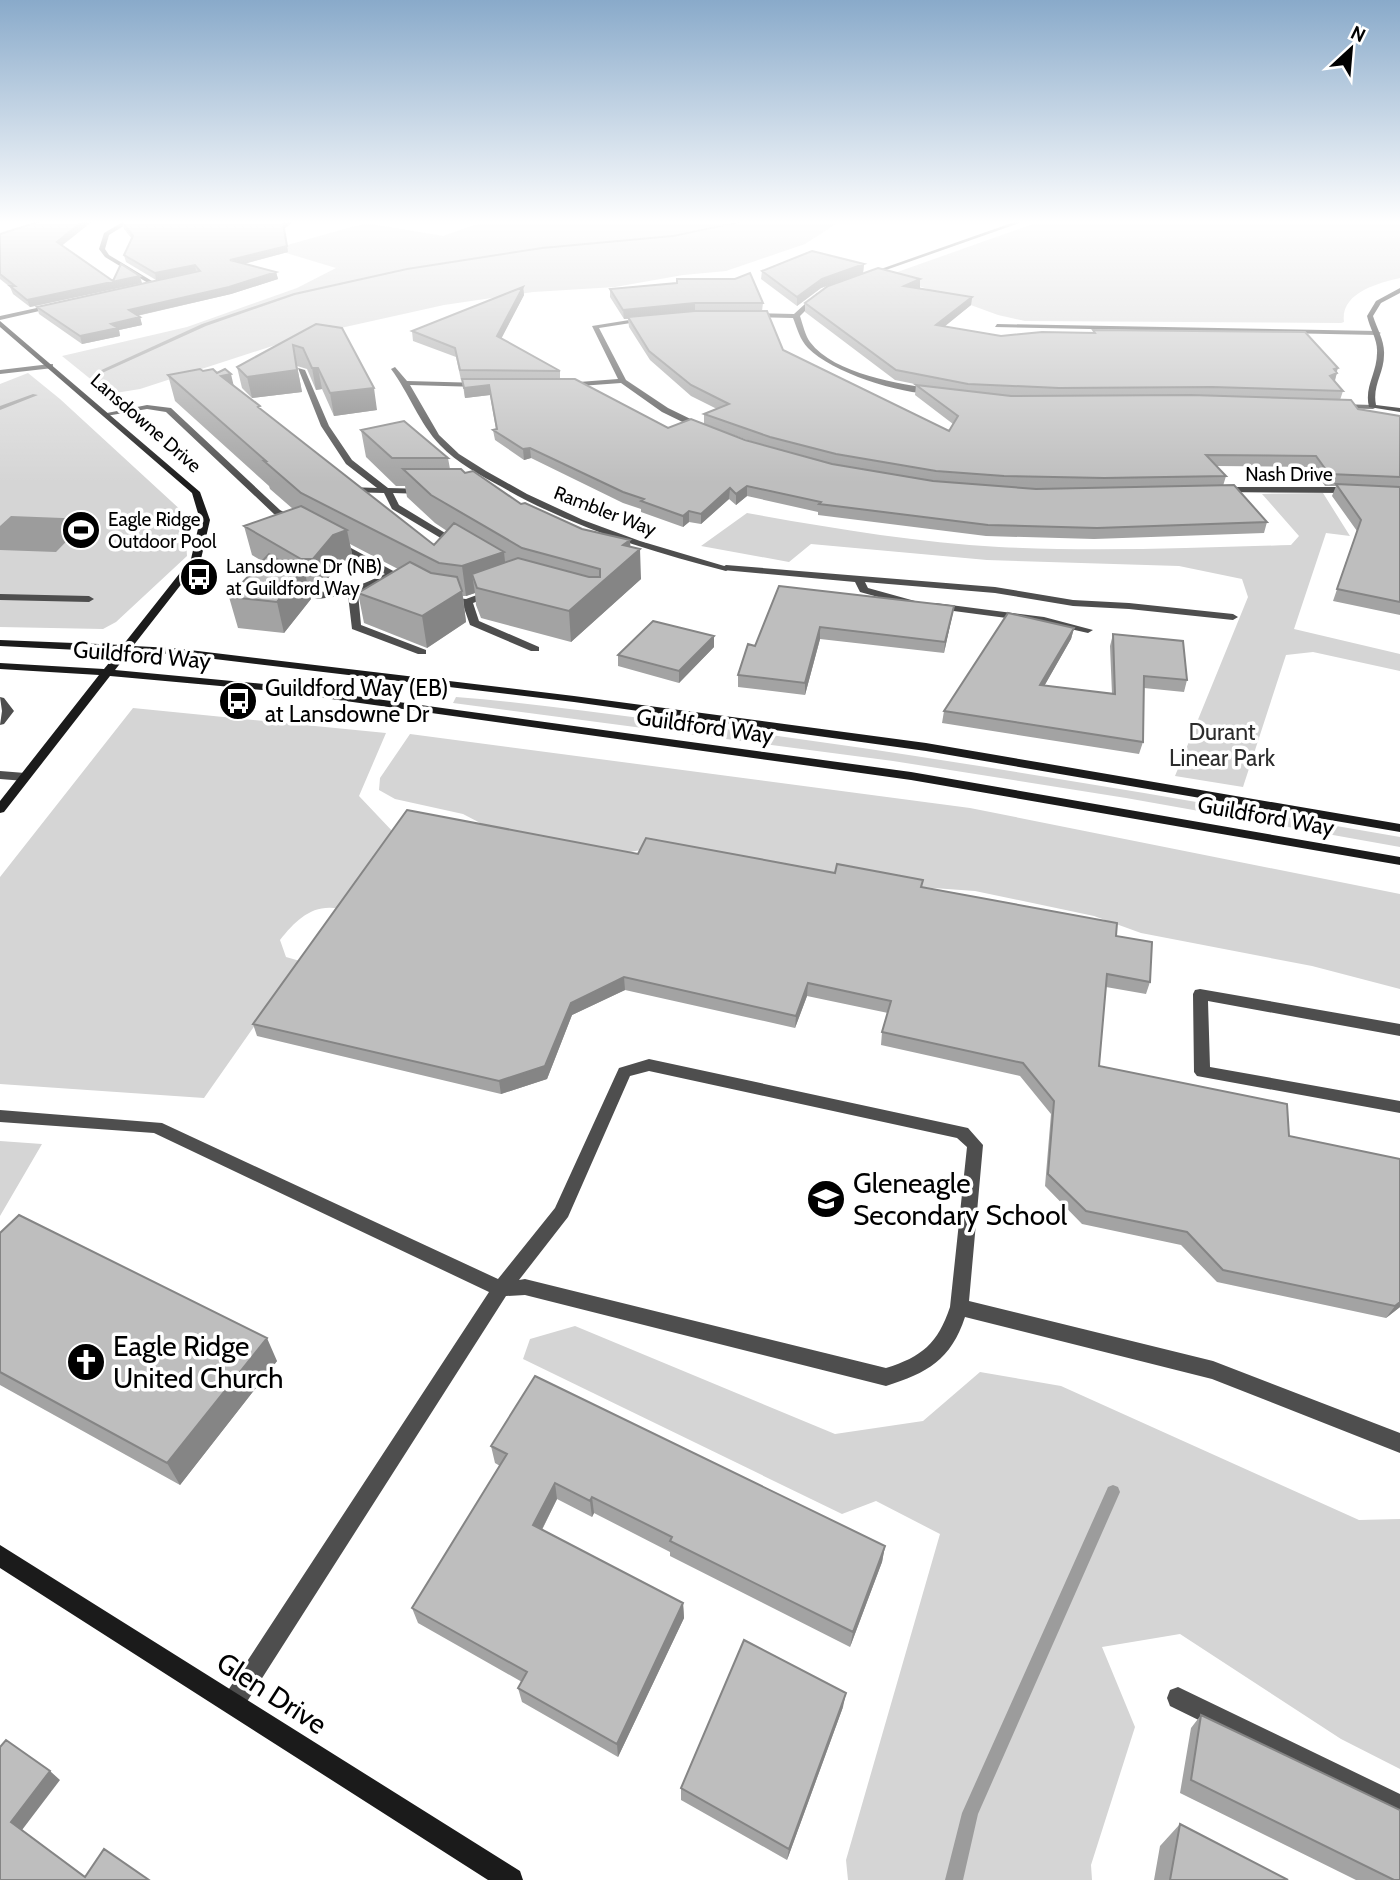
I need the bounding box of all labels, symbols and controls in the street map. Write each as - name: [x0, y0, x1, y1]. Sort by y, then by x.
- north arrow: [1316, 14, 1386, 84]
- text: N: [1347, 21, 1369, 47]
- street label: Lansdowne Drive: [86, 369, 206, 477]
- street label: Nash Drive: [1245, 463, 1333, 486]
- street label: Rambler Way: [551, 481, 660, 541]
- place label: Eagle Ridge Outdoor Pool: [108, 508, 217, 553]
- sports icon: Eagle Ridge Outdoor Pool: [60, 509, 102, 551]
- place label: Lansdowne Dr (NB) at Guildford Way: [226, 555, 382, 600]
- bus stop icon: Lansdowne Dr (NB) at Guildford Way: [178, 556, 220, 598]
- street label: Guildford Way: [72, 635, 212, 675]
- place label: Guildford Way (EB) at Lansdowne Dr: [265, 674, 448, 728]
- bus stop icon: Guildford Way (EB) at Lansdowne Dr: [217, 680, 259, 722]
- street label: Guildford Way: [635, 703, 776, 750]
- park label: Durant Linear Park: [1169, 718, 1276, 772]
- street label: Guildford Way: [1195, 790, 1337, 842]
- place label: Gleneagle Secondary School: [853, 1166, 1068, 1232]
- school or university icon: Gleneagle Secondary School: [805, 1178, 847, 1220]
- place label: Eagle Ridge United Church: [113, 1329, 283, 1395]
- church icon: Eagle Ridge United Church: [65, 1341, 107, 1383]
- street label: Glen Drive: [211, 1645, 333, 1741]

